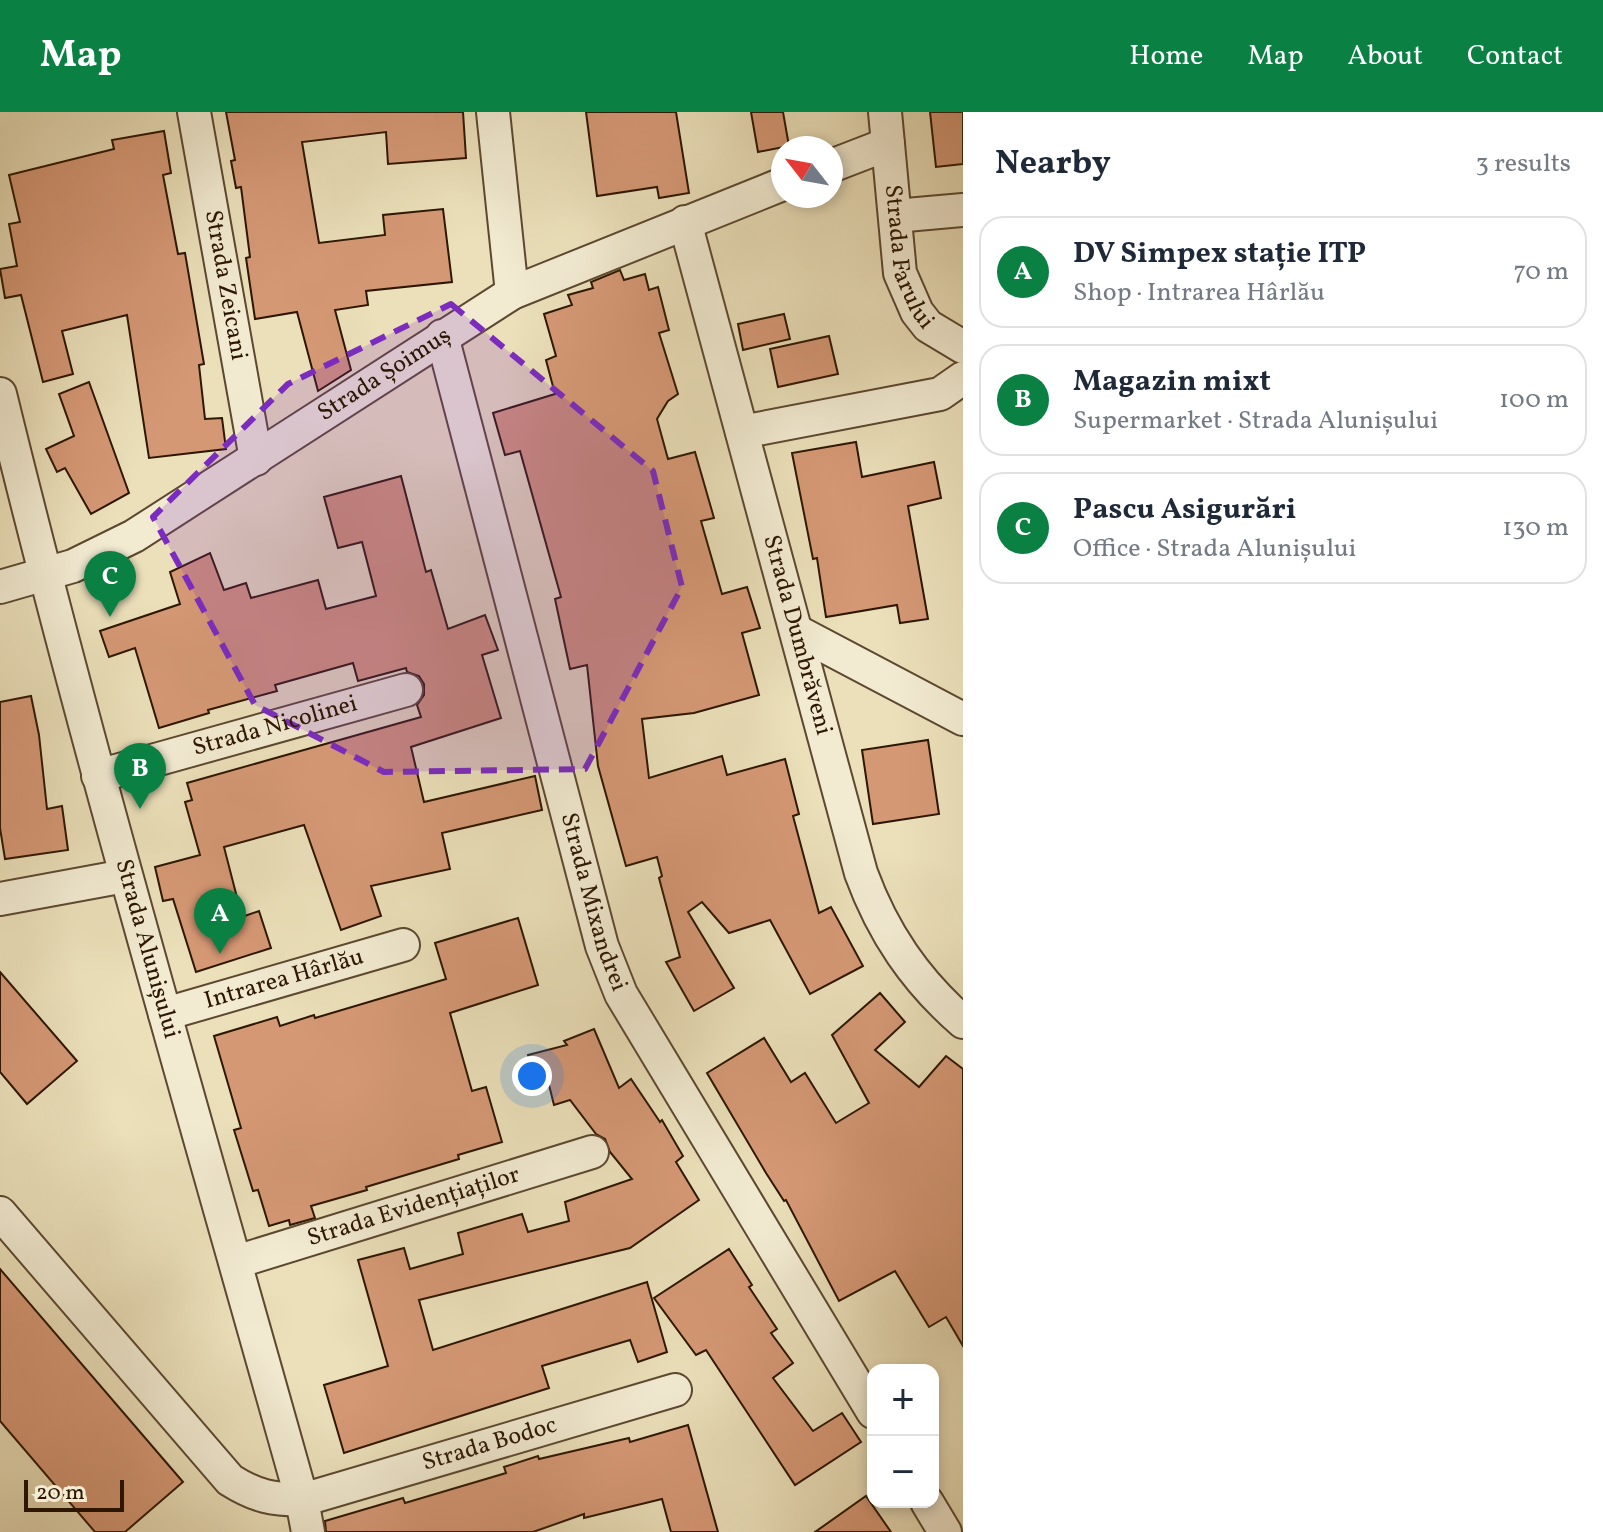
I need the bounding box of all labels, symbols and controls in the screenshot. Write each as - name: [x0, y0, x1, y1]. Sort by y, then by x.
- text: Map: [40, 30, 121, 83]
- text: Home: [1129, 37, 1203, 76]
- text: Map: [1247, 37, 1303, 76]
- text: About: [1347, 37, 1423, 76]
- text: Contact: [1467, 37, 1563, 76]
- north arrow: [771, 136, 843, 208]
- text: Nearby: [995, 141, 1111, 188]
- text: 3 results: [1475, 146, 1571, 182]
- street label: Strada Farului: [875, 183, 942, 337]
- street label: Strada Zeicani: [195, 207, 255, 363]
- text: DV Simpex stație ITP: [1073, 233, 1366, 275]
- text: A: [1014, 254, 1032, 290]
- text: 70 m: [1514, 254, 1569, 290]
- text: Shop · Intrarea Hârlău: [1073, 275, 1325, 311]
- street label: Strada Șoimuș: [311, 319, 458, 430]
- text: Magazin mixt: [1073, 361, 1271, 403]
- text: B: [1014, 382, 1032, 418]
- text: 100 m: [1499, 382, 1569, 418]
- text: Supermarket · Strada Alunișului: [1073, 403, 1438, 439]
- text: Pascu Asigurări: [1073, 489, 1296, 531]
- text: C: [1015, 510, 1031, 546]
- text: 130 m: [1502, 510, 1569, 546]
- street label: Strada Dumbrăveni: [753, 531, 840, 739]
- text: Office · Strada Alunișului: [1073, 531, 1356, 567]
- pin: C: [84, 551, 136, 617]
- street label: Strada Nicolinei: [189, 687, 362, 766]
- pin: B: [114, 743, 166, 809]
- street label: Strada Mixandrei: [551, 809, 635, 997]
- street label: Strada Alunișului: [106, 855, 188, 1043]
- pin: A: [194, 888, 246, 954]
- street label: Intrarea Hârlău: [200, 940, 368, 1019]
- your location: [512, 1056, 552, 1096]
- street label: Strada Evidențiaților: [303, 1158, 524, 1256]
- map controls: [867, 1364, 939, 1508]
- button: +: [867, 1364, 939, 1436]
- street label: Strada Bodoc: [418, 1409, 561, 1481]
- button: −: [867, 1436, 939, 1508]
- scale bar: [24, 1476, 124, 1512]
- text: 20 m: [36, 1478, 85, 1509]

